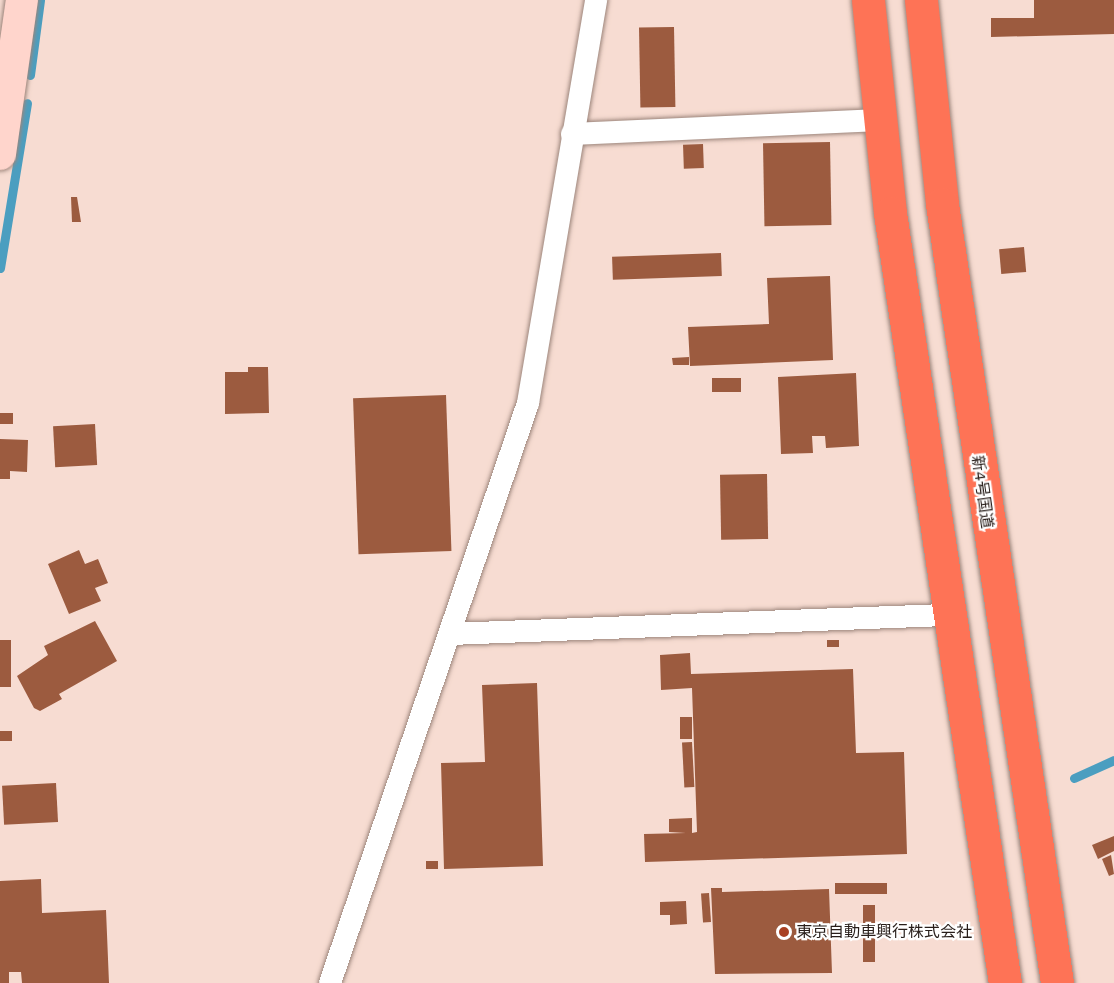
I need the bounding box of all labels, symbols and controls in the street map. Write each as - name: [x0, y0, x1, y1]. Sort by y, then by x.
- street label: 新4号国道: [967, 454, 997, 530]
- place label: 東京自動車興行株式会社: [796, 922, 972, 942]
- marker: 東京自動車興行株式会社: [777, 925, 791, 939]

